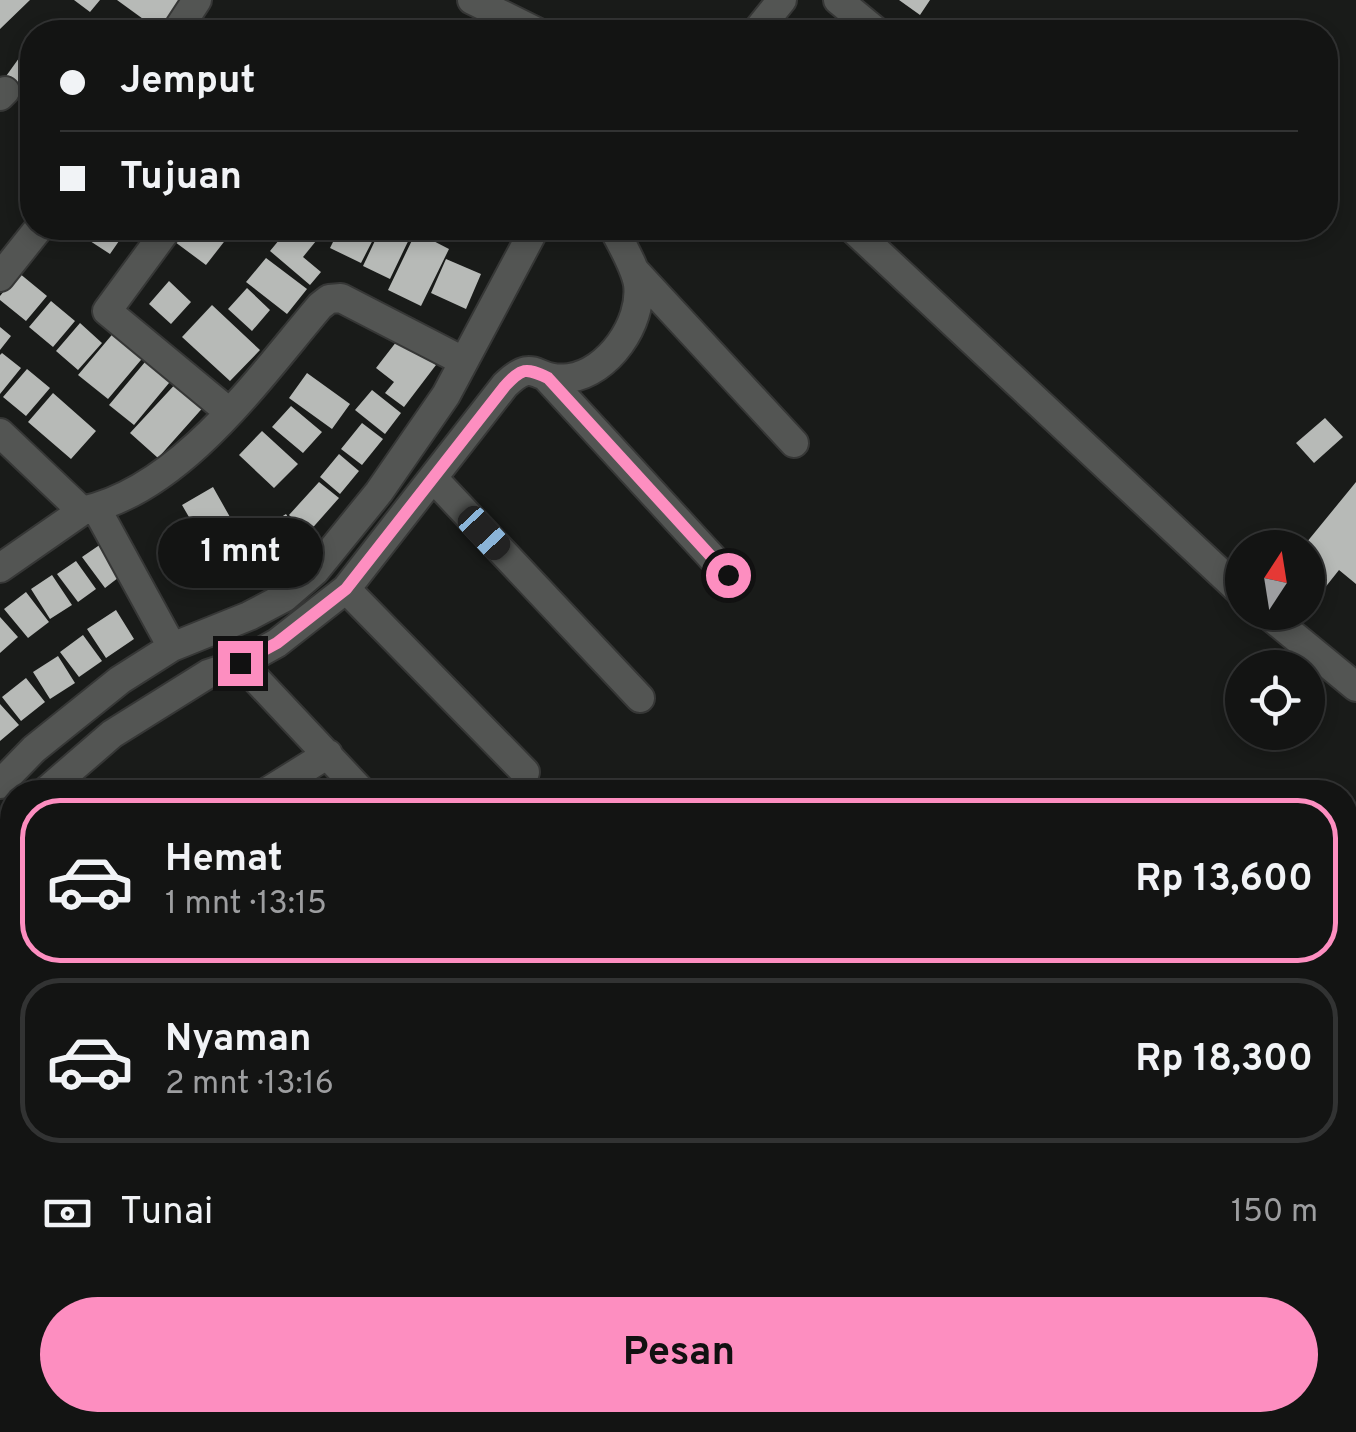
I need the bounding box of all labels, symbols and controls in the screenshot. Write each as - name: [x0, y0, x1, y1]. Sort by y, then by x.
- text: Jemput: [120, 58, 255, 107]
- text: Tujuan: [120, 154, 242, 203]
- car: [453, 501, 515, 565]
- callout: 1 mnt: [158, 518, 322, 588]
- north arrow: [1225, 530, 1325, 630]
- map controls: [1225, 530, 1325, 750]
- text: 1 mnt: [200, 533, 281, 573]
- route start: [706, 553, 751, 598]
- route end: [218, 641, 263, 686]
- button: locate: [1225, 650, 1325, 750]
- icon: car: [45, 836, 135, 926]
- text: Hemat: [165, 836, 283, 885]
- text: Rp 13,600: [1135, 856, 1313, 905]
- text: 1 mnt · 13:15: [165, 885, 327, 925]
- icon: car: [45, 1016, 135, 1106]
- text: Nyaman: [165, 1016, 312, 1065]
- text: Rp 18,300: [1135, 1036, 1313, 1085]
- text: 2 mnt · 13:16: [165, 1065, 334, 1105]
- icon: cash: [40, 1186, 95, 1241]
- text: Tunai: [120, 1189, 214, 1238]
- text: 150 m: [1231, 1193, 1318, 1233]
- button: Pesan: [40, 1297, 1318, 1412]

